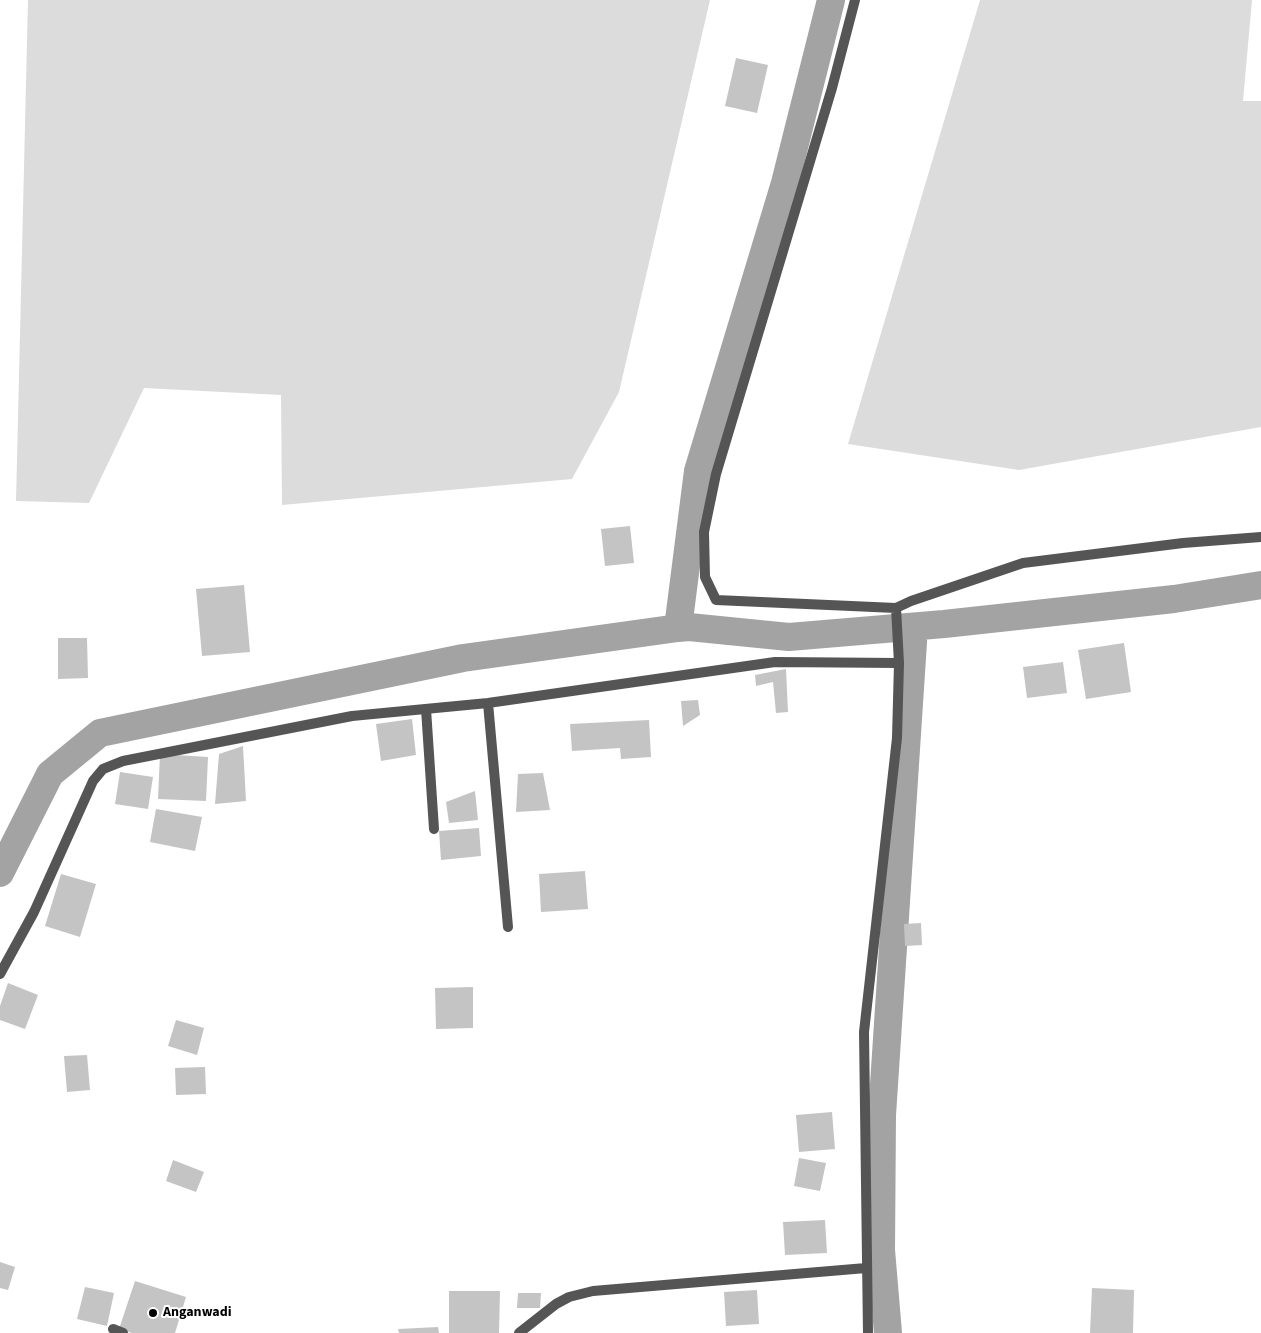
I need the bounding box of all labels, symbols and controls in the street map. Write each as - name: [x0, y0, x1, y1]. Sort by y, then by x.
- place label: Anganwadi: [163, 1305, 232, 1321]
- marker: Anganwadi: [147, 1307, 159, 1319]

